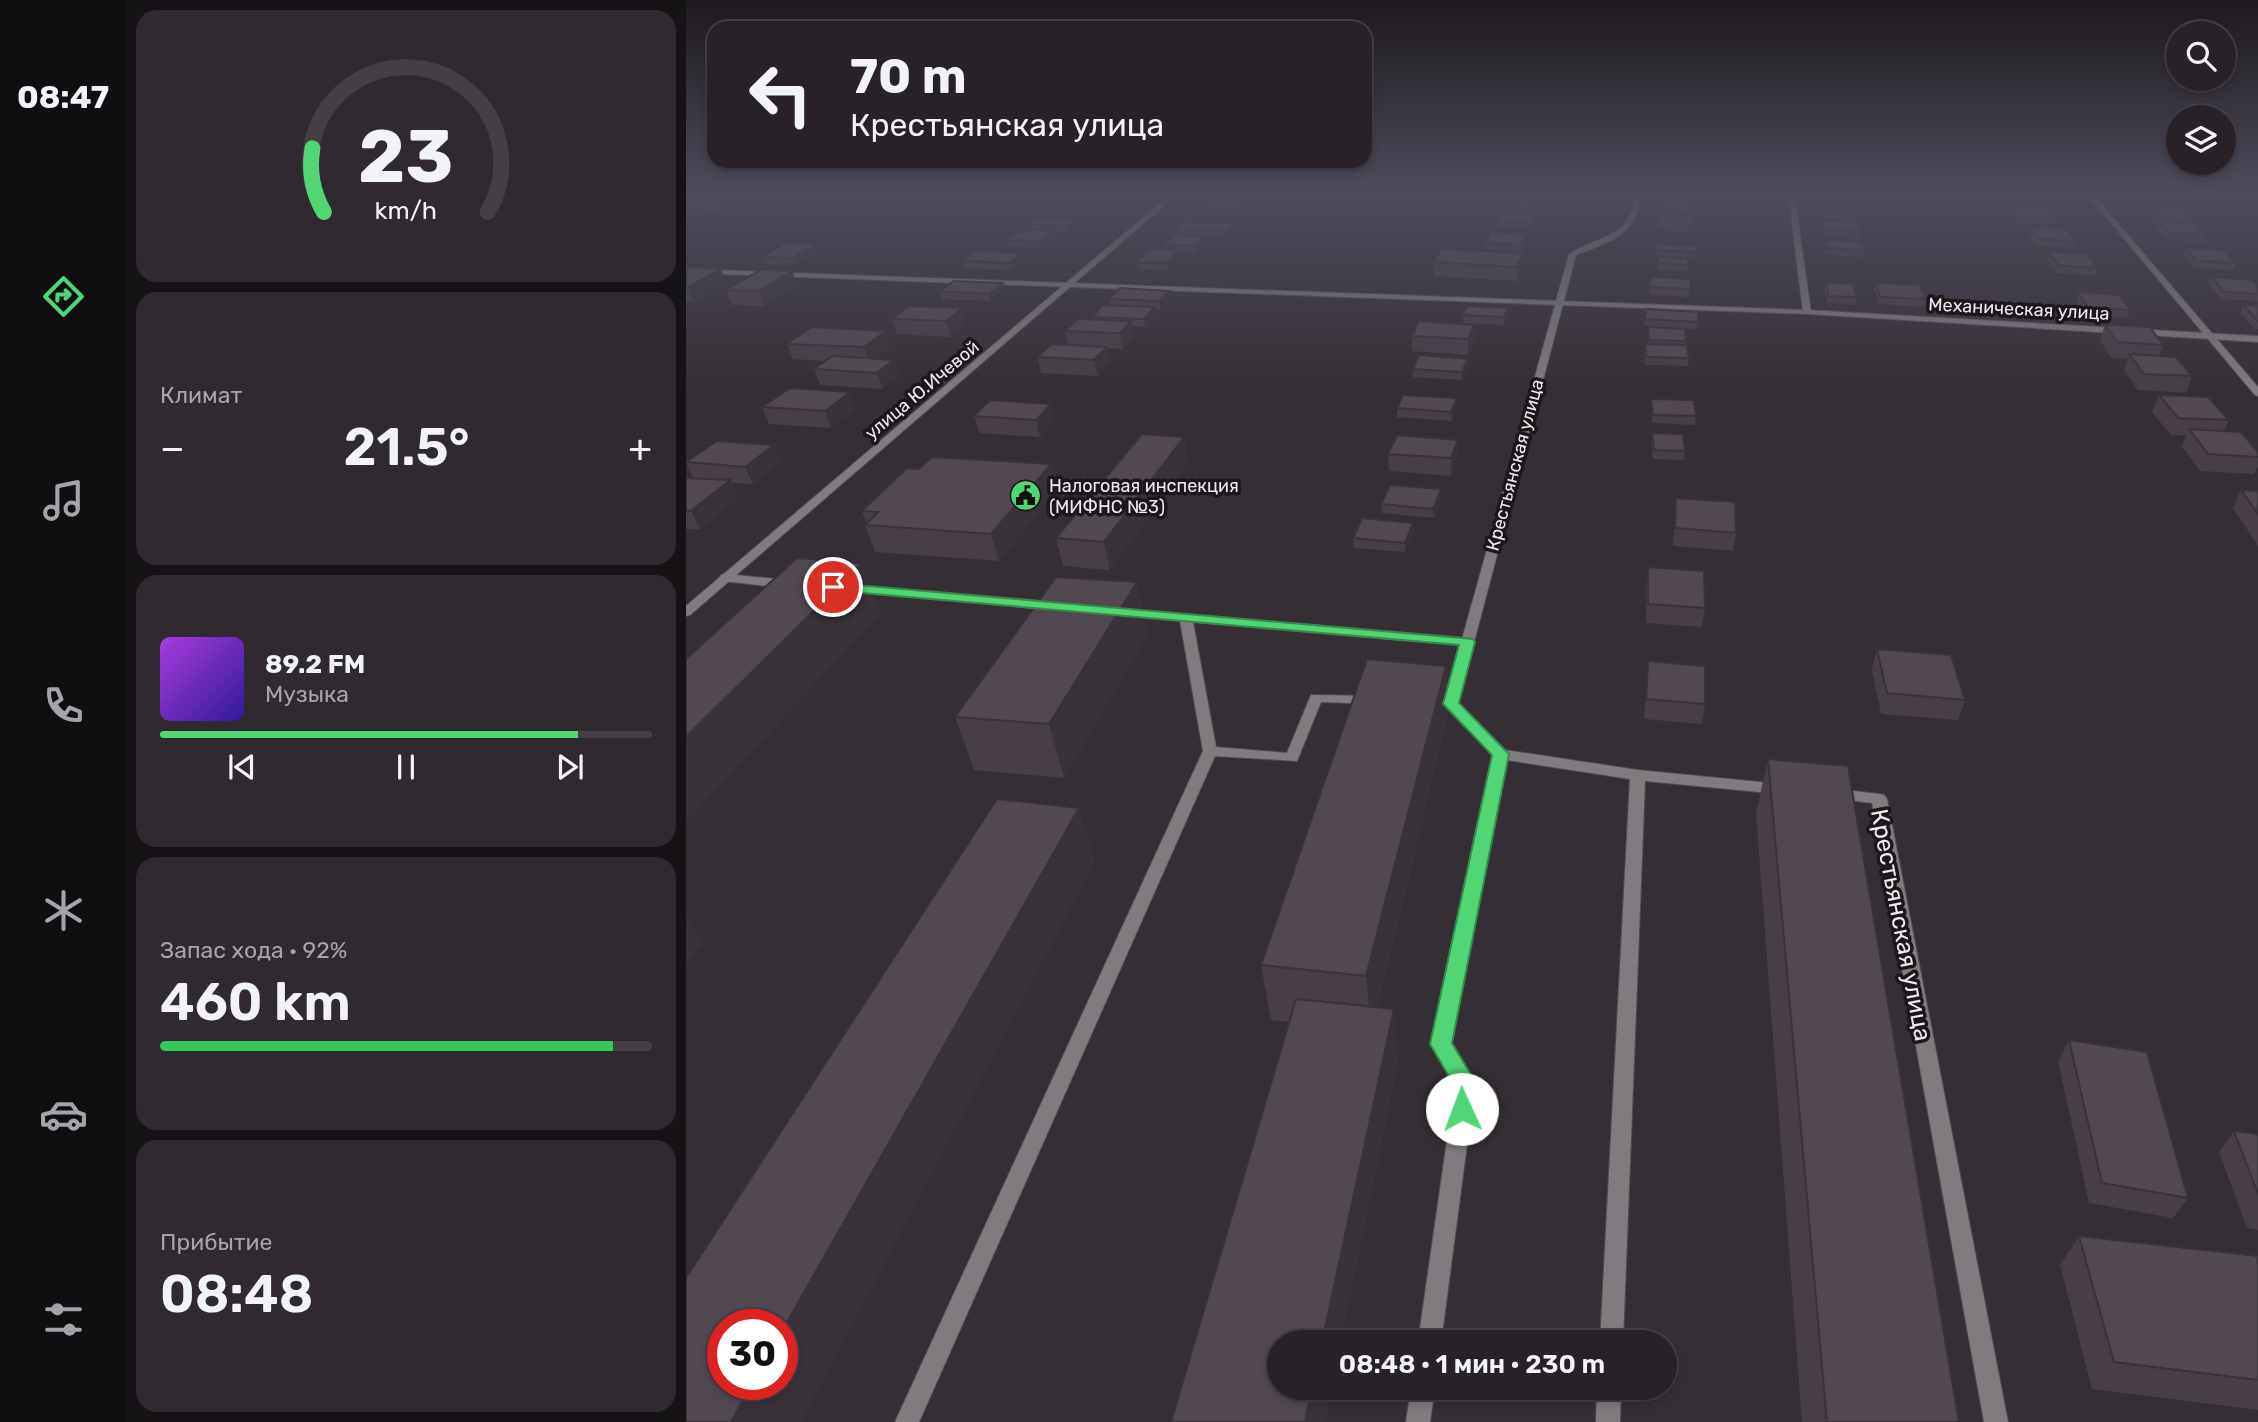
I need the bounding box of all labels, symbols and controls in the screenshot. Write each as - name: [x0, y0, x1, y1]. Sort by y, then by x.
- map controls: [2166, 21, 2236, 175]
- button: search: [2166, 21, 2236, 91]
- text: 70 m: [850, 47, 967, 105]
- icon: left: [735, 49, 826, 140]
- text: 08:47: [17, 78, 109, 116]
- button: layers: [2166, 105, 2236, 175]
- text: Крестьянская улица: [850, 106, 1164, 144]
- text: 23: [358, 115, 454, 201]
- text: km/h: [375, 196, 437, 225]
- icon: directions: [39, 272, 88, 321]
- street label: Механическая улица: [1928, 293, 2110, 325]
- street label: улица Ю.Ичевой: [860, 336, 984, 444]
- street label: Крестьянская улица: [1481, 377, 1549, 553]
- text: Климат: [160, 381, 242, 409]
- text: 21.5°: [343, 416, 470, 478]
- text: −: [160, 425, 185, 471]
- text: +: [628, 425, 652, 471]
- place label: Налоговая инспекция (МИФНС №3): [1049, 475, 1239, 518]
- icon: music: [39, 476, 88, 525]
- public building icon: Налоговая инспекция (МИФНС №3): [1009, 479, 1043, 513]
- pin: [803, 557, 863, 617]
- icon: arrive: [814, 568, 852, 606]
- text: 89.2 FM: [265, 649, 365, 680]
- text: Музыка: [265, 680, 349, 708]
- icon: phone: [39, 681, 88, 730]
- icon: previous: [223, 748, 261, 786]
- icon: pause: [387, 748, 425, 786]
- icon: next: [551, 748, 589, 786]
- street label: Крестьянская улица: [1865, 807, 1937, 1043]
- icon: climate: [39, 886, 88, 935]
- text: Запас хода · 92%: [160, 936, 347, 964]
- text: 460 km: [160, 971, 351, 1033]
- position arrow: [1425, 1072, 1499, 1146]
- icon: car: [39, 1090, 88, 1139]
- text: Прибытие: [160, 1228, 272, 1256]
- text: 08:48: [160, 1263, 313, 1325]
- icon: filters: [39, 1295, 88, 1344]
- speed limit sign: 30: [707, 1309, 798, 1400]
- text: 08:48 · 1 мин · 230 m: [1339, 1349, 1605, 1380]

